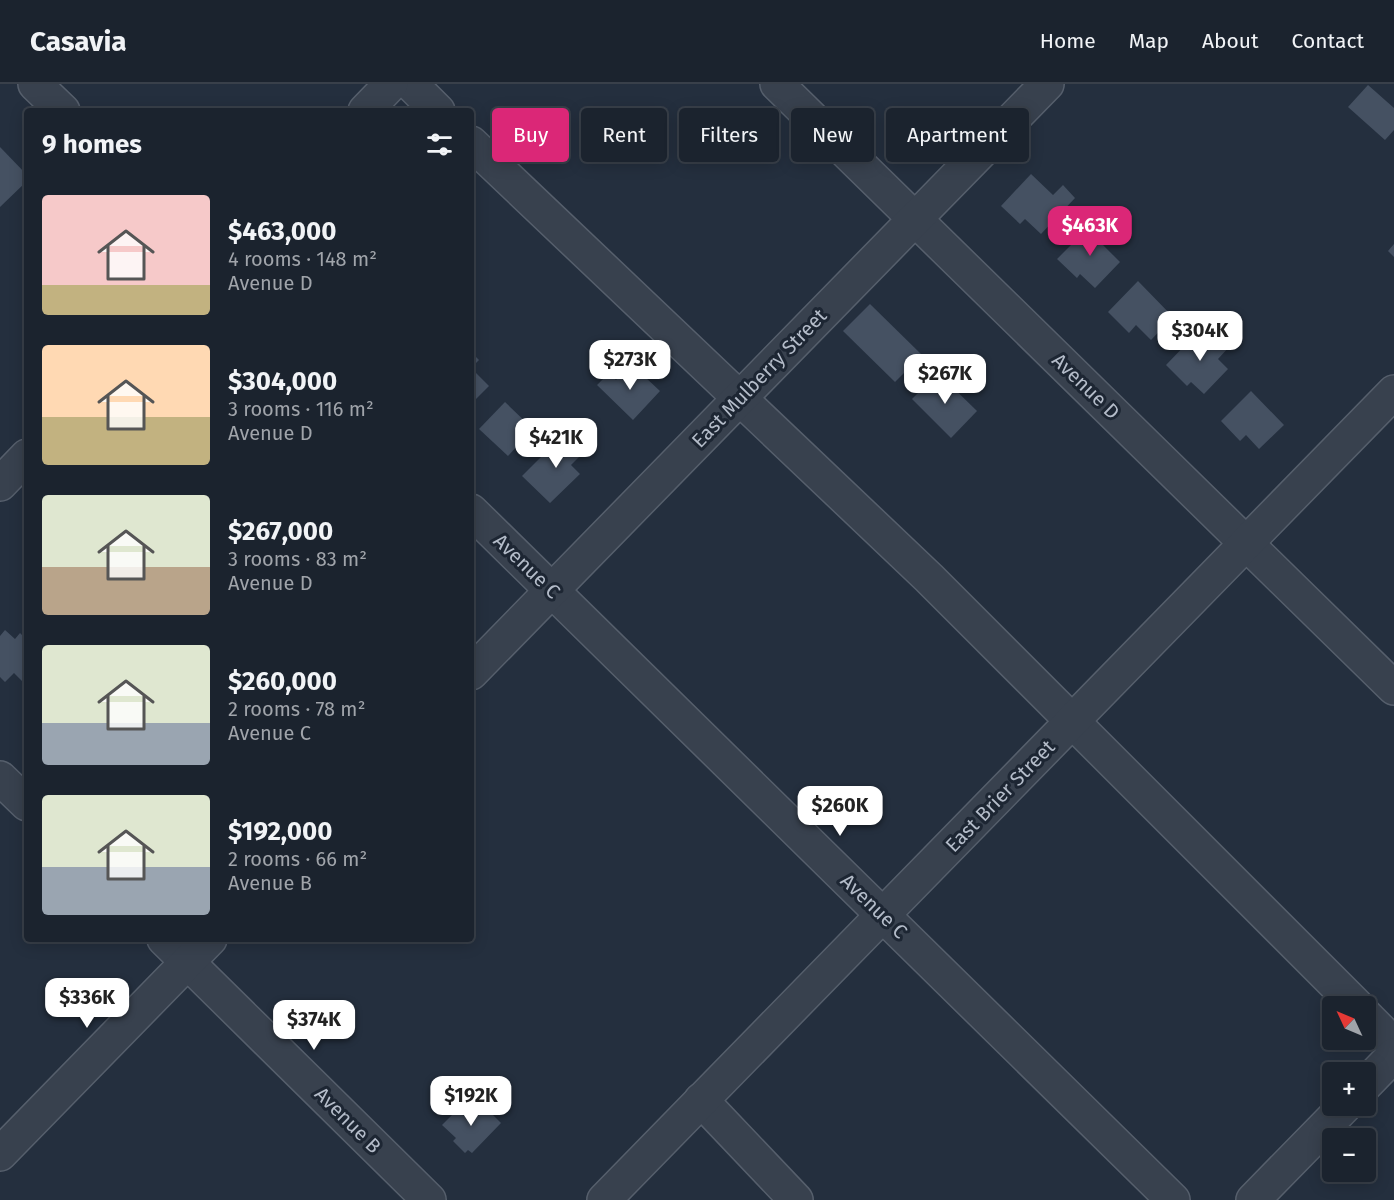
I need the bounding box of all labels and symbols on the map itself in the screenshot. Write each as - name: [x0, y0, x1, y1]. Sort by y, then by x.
- pin: $463K: [1048, 206, 1132, 257]
- street label: East Mulberry Street: [687, 303, 832, 452]
- pin: $304K: [1158, 311, 1242, 362]
- pin: $273K: [588, 340, 672, 391]
- street label: Avenue D: [1047, 348, 1125, 424]
- pin: $267K: [903, 354, 987, 405]
- pin: $421K: [514, 418, 598, 469]
- street label: Avenue C: [489, 529, 565, 603]
- street label: East Brier Street: [940, 734, 1060, 857]
- pin: $260K: [798, 786, 882, 837]
- street label: Avenue C: [836, 869, 912, 943]
- pin: $336K: [45, 978, 129, 1029]
- north arrow: [1322, 996, 1376, 1050]
- pin: $374K: [272, 1000, 356, 1051]
- pin: $192K: [429, 1076, 513, 1127]
- street label: Avenue B: [310, 1082, 386, 1158]

